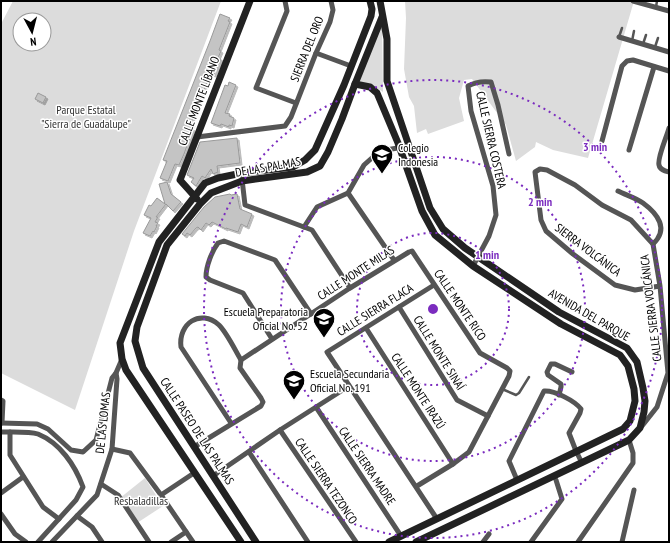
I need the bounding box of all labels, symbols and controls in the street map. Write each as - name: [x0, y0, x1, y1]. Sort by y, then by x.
- north arrow: [12, 12, 52, 52]
- street label: SIERRA DEL ORO: [287, 13, 327, 84]
- text: N: [29, 35, 37, 49]
- street label: CALLE MONTE LÍBANO: [175, 54, 223, 148]
- street label: CALLE SIERRA COSTERA: [473, 90, 510, 190]
- park label: Parque Estatal "Sierra de Guadalupe": [41, 102, 131, 131]
- text: 3 min: [583, 139, 607, 154]
- place label: Colegio Indonesia: [398, 140, 438, 169]
- school or university icon: Colegio Indonesia: [369, 142, 395, 175]
- street label: DE LAS PALMAS: [234, 153, 302, 180]
- text: 2 min: [528, 194, 552, 209]
- street label: SIERRA VOLCÁNICA: [552, 220, 625, 280]
- street label: CALLE MONTE MILAS: [314, 242, 397, 303]
- text: 1 min: [475, 247, 499, 262]
- street label: CALLE SIERRA VOLCÁNICA: [636, 253, 665, 362]
- street label: CALLE MONTE RICO: [431, 266, 490, 344]
- street label: CALLE SIERRA FLACA: [334, 280, 416, 339]
- street label: AVENIDA DEL PARQUE: [546, 285, 633, 344]
- centre of rings: [426, 302, 440, 316]
- place label: Escuela Preparatoria Oficial No. 52: [224, 304, 308, 333]
- school or university icon: Escuela Preparatoria Oficial No. 52: [311, 306, 337, 339]
- street label: CALLE MONTE SINAÍ: [411, 313, 468, 393]
- street label: CALLE MONTE IRAZÚ: [388, 350, 449, 432]
- place label: Escuela Secundaria Oficial No. 191: [310, 366, 389, 395]
- school or university icon: Escuela Secundaria Oficial No. 191: [281, 368, 307, 401]
- street label: CALLE PASEO DE LAS PALMAS: [157, 374, 238, 487]
- street label: DE LAS LOMAS: [92, 391, 113, 454]
- street label: CALLE SIERRA MADRE: [336, 424, 399, 508]
- street label: CALLE SIERRA TEZONCO: [292, 435, 361, 527]
- park label: Resbaladillas: [114, 493, 168, 508]

